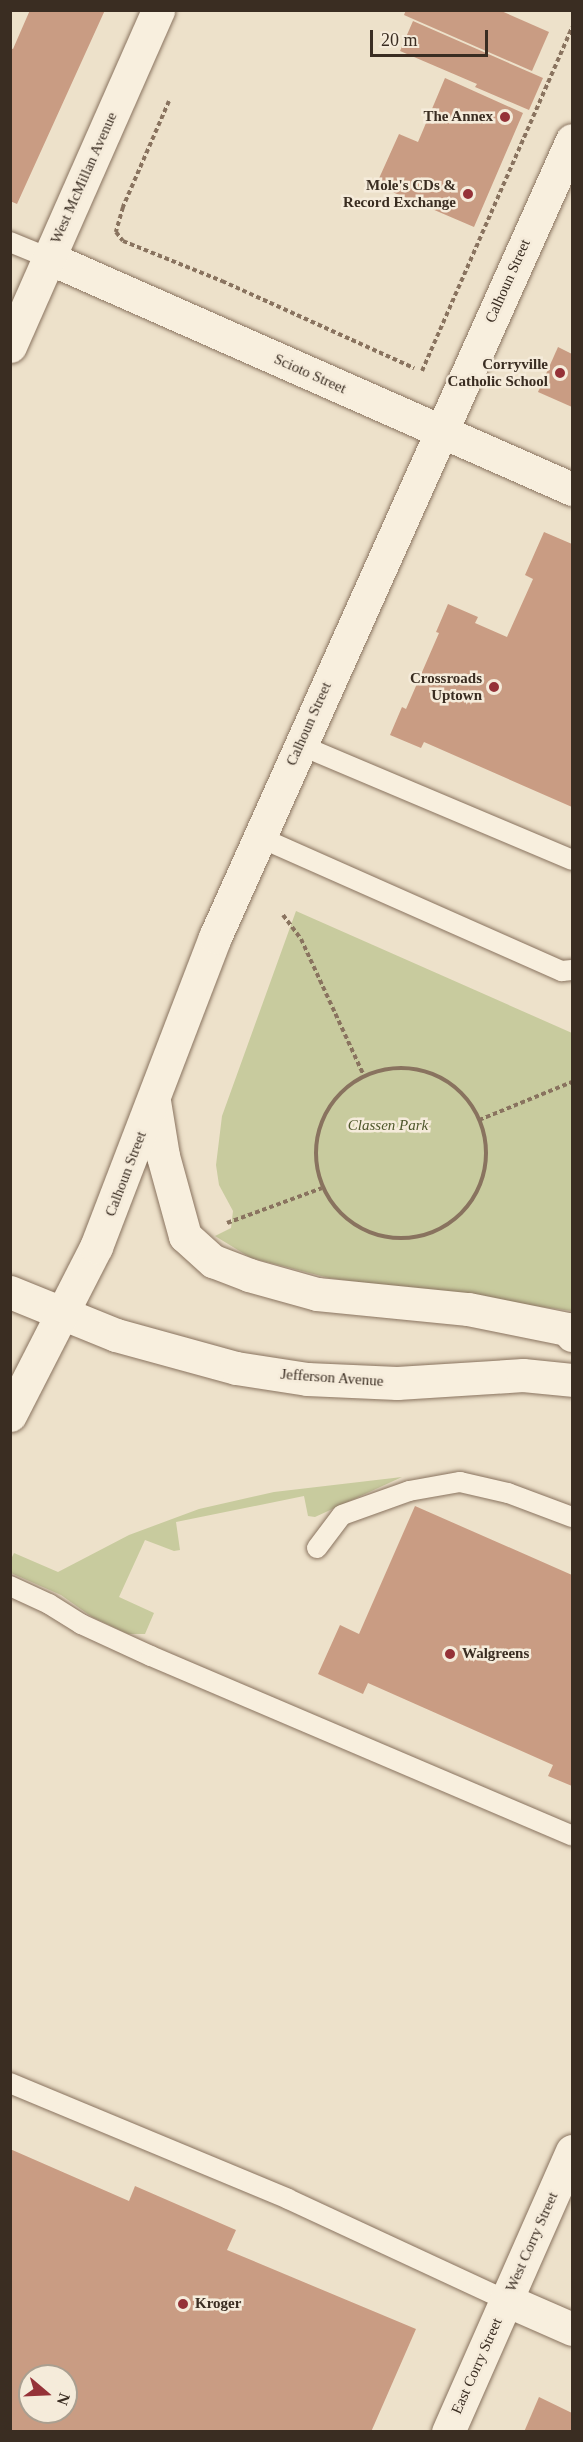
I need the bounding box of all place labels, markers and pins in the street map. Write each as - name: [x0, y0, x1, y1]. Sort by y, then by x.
- place label: The Annex: [423, 108, 493, 126]
- marker: The Annex: [498, 110, 512, 124]
- place label: Mole's CDs & Record Exchange: [343, 176, 456, 211]
- marker: Mole's CDs & Record Exchange: [461, 187, 475, 201]
- place label: Corryville Catholic School: [448, 355, 548, 390]
- marker: Corryville Catholic School: [553, 366, 567, 380]
- place label: Crossroads Uptown: [410, 669, 482, 704]
- marker: Crossroads Uptown: [487, 680, 501, 694]
- place label: Walgreens: [462, 1645, 529, 1663]
- marker: Walgreens: [443, 1647, 457, 1661]
- place label: Kroger: [195, 2295, 241, 2313]
- marker: Kroger: [176, 2297, 190, 2311]

